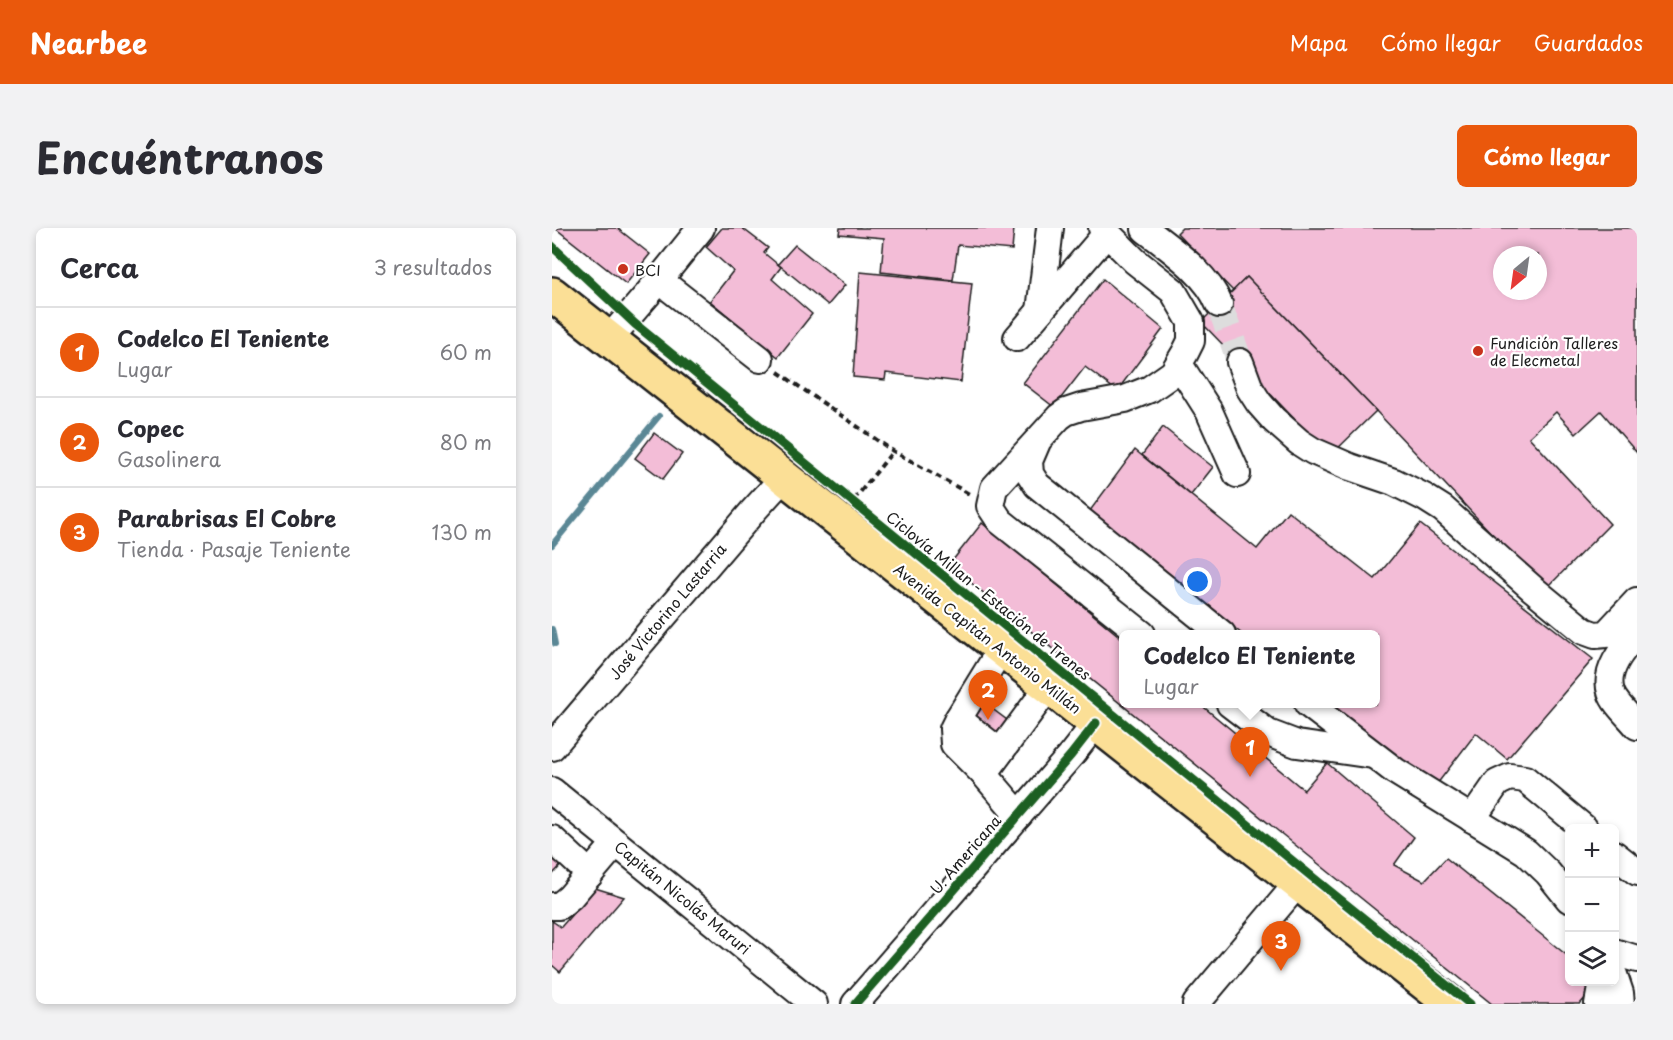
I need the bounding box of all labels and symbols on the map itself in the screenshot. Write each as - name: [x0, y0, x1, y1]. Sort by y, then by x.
- north arrow: [1493, 246, 1547, 300]
- place label: BCI: [635, 258, 661, 281]
- marker: BCI: [616, 262, 630, 276]
- place label: Fundición Talleres de Elecmetal: [1490, 331, 1618, 371]
- marker: Fundición Talleres de Elecmetal: [1471, 344, 1485, 358]
- street label: Ciclovía Millan - Estación de Trenes: [882, 505, 1096, 685]
- street label: José Victorino Lastarria: [603, 537, 731, 684]
- street label: Avenida Capitán Antonio Millán: [889, 557, 1087, 719]
- your location: [1183, 567, 1212, 596]
- pin: 2: [968, 670, 1008, 720]
- pin: 1: [1230, 728, 1270, 777]
- street label: U. Americana: [924, 809, 1006, 899]
- street label: Capitán Nicolás Maruri: [610, 835, 756, 959]
- pin: 3: [1262, 922, 1300, 971]

